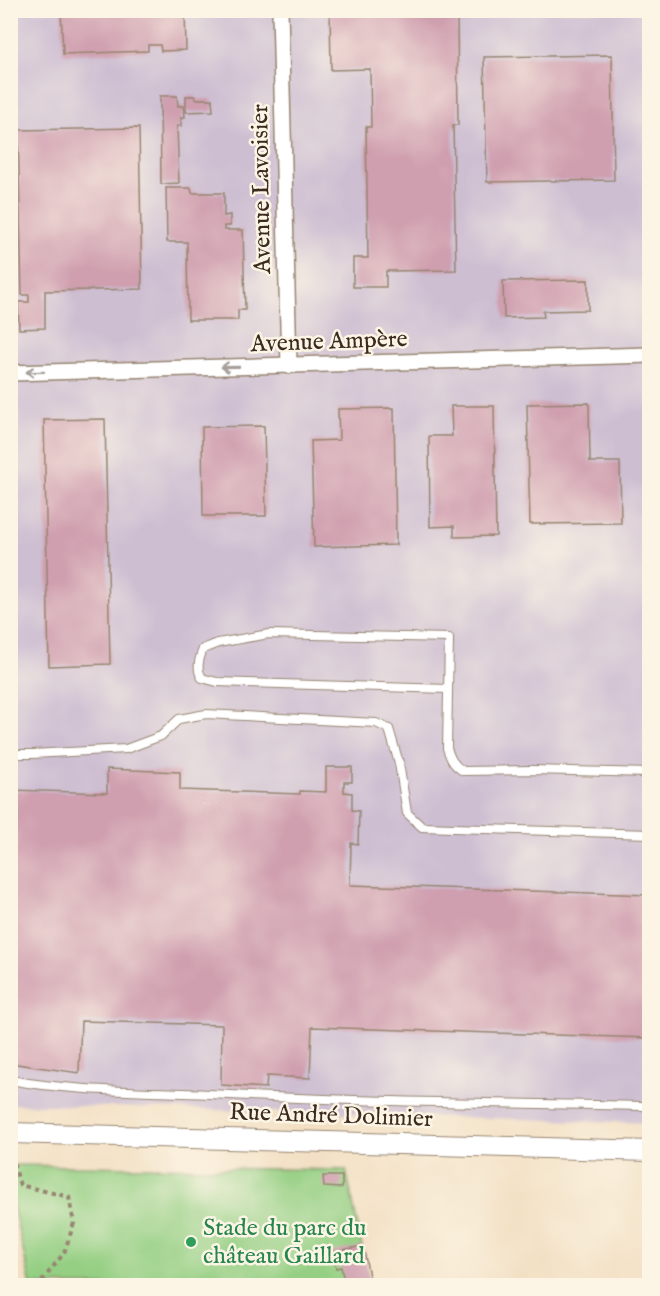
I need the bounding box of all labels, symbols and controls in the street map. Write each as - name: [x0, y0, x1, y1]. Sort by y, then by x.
- street label: Avenue Lavoisier: [245, 104, 279, 275]
- street label: Avenue Ampère: [249, 324, 408, 360]
- one-way arrow: [221, 361, 241, 373]
- one-way arrow: [26, 366, 46, 378]
- street label: Rue André Dolimier: [229, 1097, 433, 1135]
- place label: Stade du parc du château Gaillard: [203, 1213, 366, 1272]
- marker: Stade du parc du château Gaillard: [184, 1235, 198, 1249]

